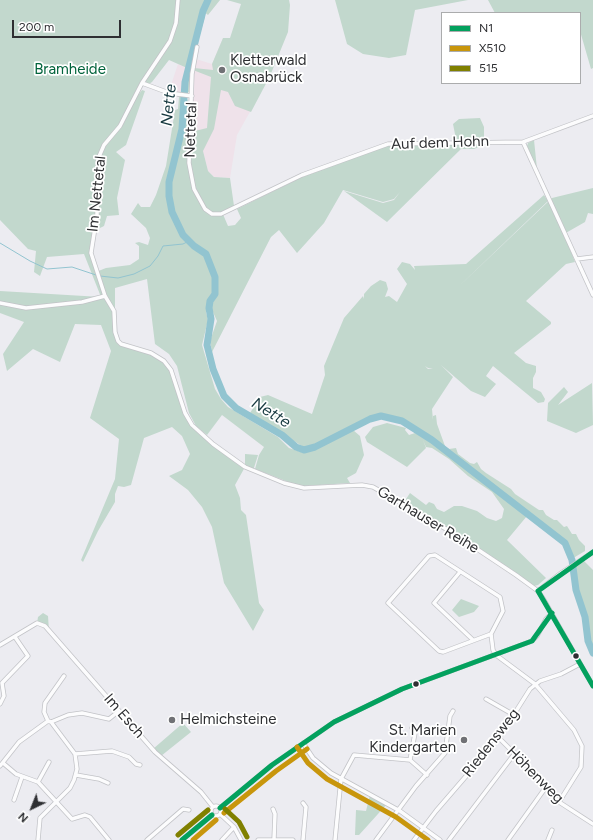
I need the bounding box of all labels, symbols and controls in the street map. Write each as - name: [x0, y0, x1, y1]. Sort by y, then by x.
- scale bar: [14, 12, 123, 38]
- legend: [441, 12, 581, 84]
- text: 200 m: [19, 20, 54, 34]
- text: N1: [479, 21, 493, 35]
- text: X510: [479, 41, 506, 55]
- place label: Kletterwald Osnabrück: [230, 52, 307, 87]
- park label: Bramheide: [34, 61, 106, 79]
- text: 515: [479, 61, 498, 75]
- marker: Kletterwald Osnabrück: [217, 65, 227, 75]
- water label: Nette: [157, 83, 181, 127]
- street label: Nettetal: [181, 102, 201, 158]
- street label: Auf dem Hohn: [391, 132, 489, 154]
- street label: Im Nettetal: [84, 155, 110, 233]
- water label: Nette: [248, 394, 294, 432]
- street label: Garthauser Reihe: [374, 482, 482, 558]
- unlabelled marker: [571, 651, 581, 661]
- unlabelled marker: [411, 679, 421, 689]
- street label: Im Esch: [100, 690, 148, 742]
- street label: Riedensweg: [459, 705, 523, 781]
- place label: Helmichsteine: [180, 711, 276, 729]
- marker: Helmichsteine: [167, 715, 177, 725]
- place label: St. Marien Kindergarten: [369, 722, 456, 757]
- marker: St. Marien Kindergarten: [459, 735, 469, 745]
- street label: Höhenweg: [503, 743, 567, 807]
- north arrow: [12, 788, 52, 828]
- text: N: [16, 809, 31, 825]

